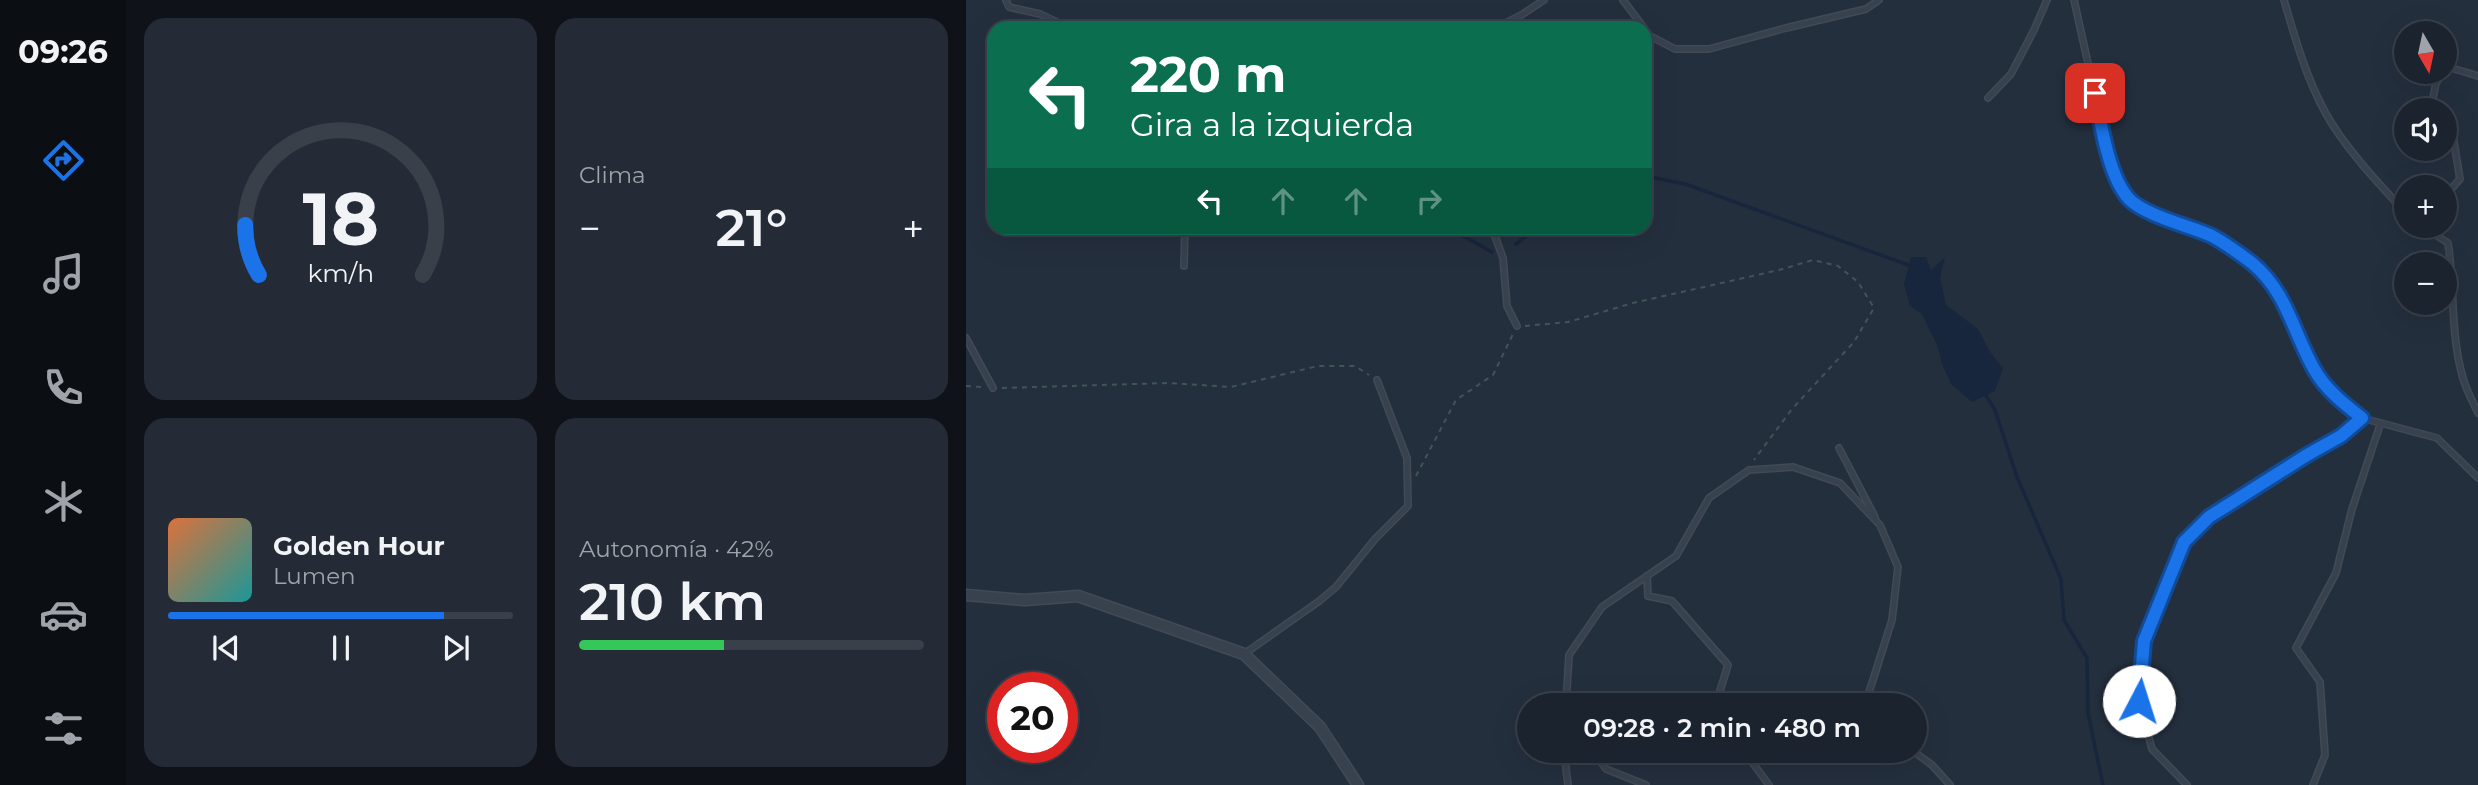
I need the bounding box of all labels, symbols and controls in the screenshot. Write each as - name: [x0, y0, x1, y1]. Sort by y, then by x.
- north arrow: [2394, 21, 2457, 84]
- map controls: [2394, 21, 2457, 315]
- text: 09:26: [18, 32, 108, 71]
- text: 220 m: [1130, 45, 1286, 104]
- icon: left: [1015, 49, 1106, 140]
- pin: [2065, 63, 2125, 123]
- icon: arrive: [2076, 74, 2114, 112]
- button: sound: [2394, 98, 2457, 161]
- text: Gira a la izquierda: [1130, 105, 1414, 144]
- icon: directions: [39, 136, 88, 185]
- text: Clima: [579, 161, 646, 189]
- text: 18: [302, 175, 379, 263]
- button: +: [2394, 175, 2457, 238]
- icon: left: [1191, 182, 1229, 220]
- icon: ahead: [1264, 182, 1302, 220]
- icon: ahead: [1337, 182, 1375, 220]
- icon: right: [1410, 182, 1448, 220]
- text: 21°: [716, 196, 787, 259]
- text: −: [579, 205, 601, 252]
- text: +: [902, 205, 924, 252]
- icon: music: [39, 249, 88, 298]
- button: −: [2394, 252, 2457, 315]
- text: km/h: [307, 258, 374, 288]
- icon: phone: [39, 363, 88, 412]
- icon: climate: [39, 477, 88, 526]
- text: Golden Hour: [273, 530, 445, 562]
- text: Autonomía · 42%: [579, 535, 774, 563]
- text: Lumen: [273, 562, 356, 590]
- text: 210 km: [579, 570, 766, 633]
- icon: car: [39, 590, 88, 639]
- icon: previous: [207, 629, 245, 667]
- icon: pause: [322, 629, 360, 667]
- icon: next: [437, 629, 475, 667]
- position arrow: [2102, 664, 2176, 738]
- speed limit sign: 20: [987, 672, 1078, 763]
- icon: filters: [39, 704, 88, 753]
- text: 09:28 · 2 min · 480 m: [1583, 712, 1861, 744]

